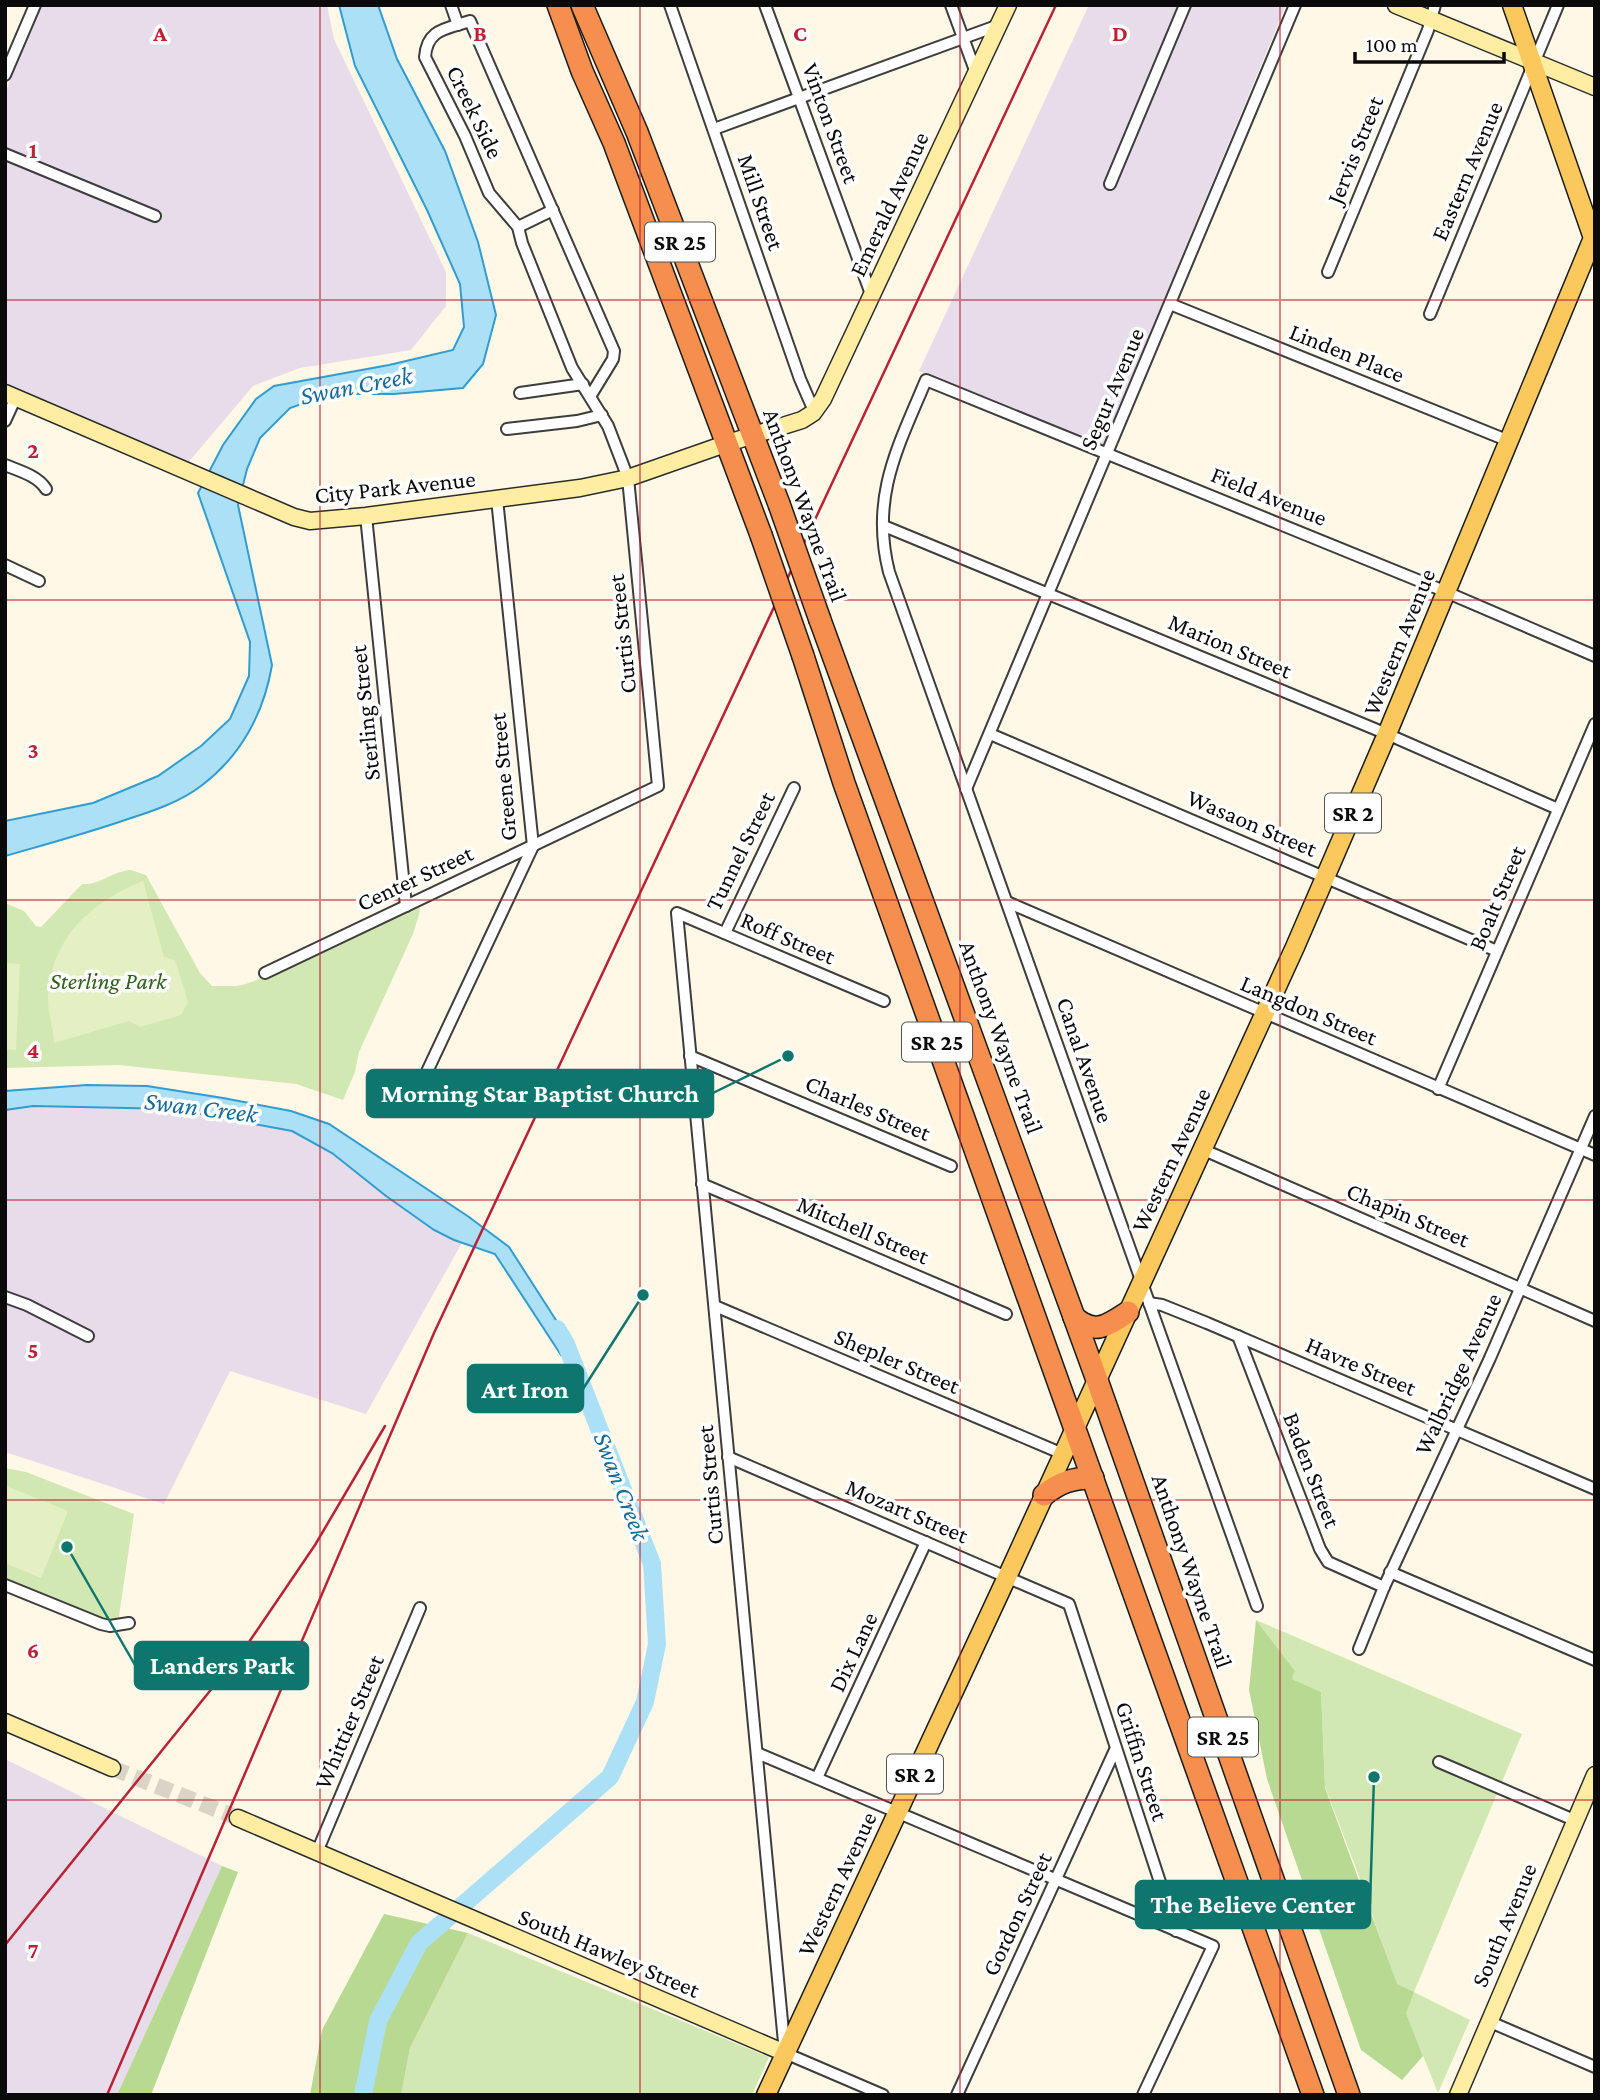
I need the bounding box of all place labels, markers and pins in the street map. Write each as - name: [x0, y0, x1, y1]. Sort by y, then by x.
- callout: Morning Star Baptist Church: [367, 1070, 713, 1117]
- callout: Art Iron: [468, 1365, 583, 1412]
- callout: Landers Park: [135, 1642, 308, 1689]
- callout: The Believe Center: [1136, 1881, 1370, 1928]

